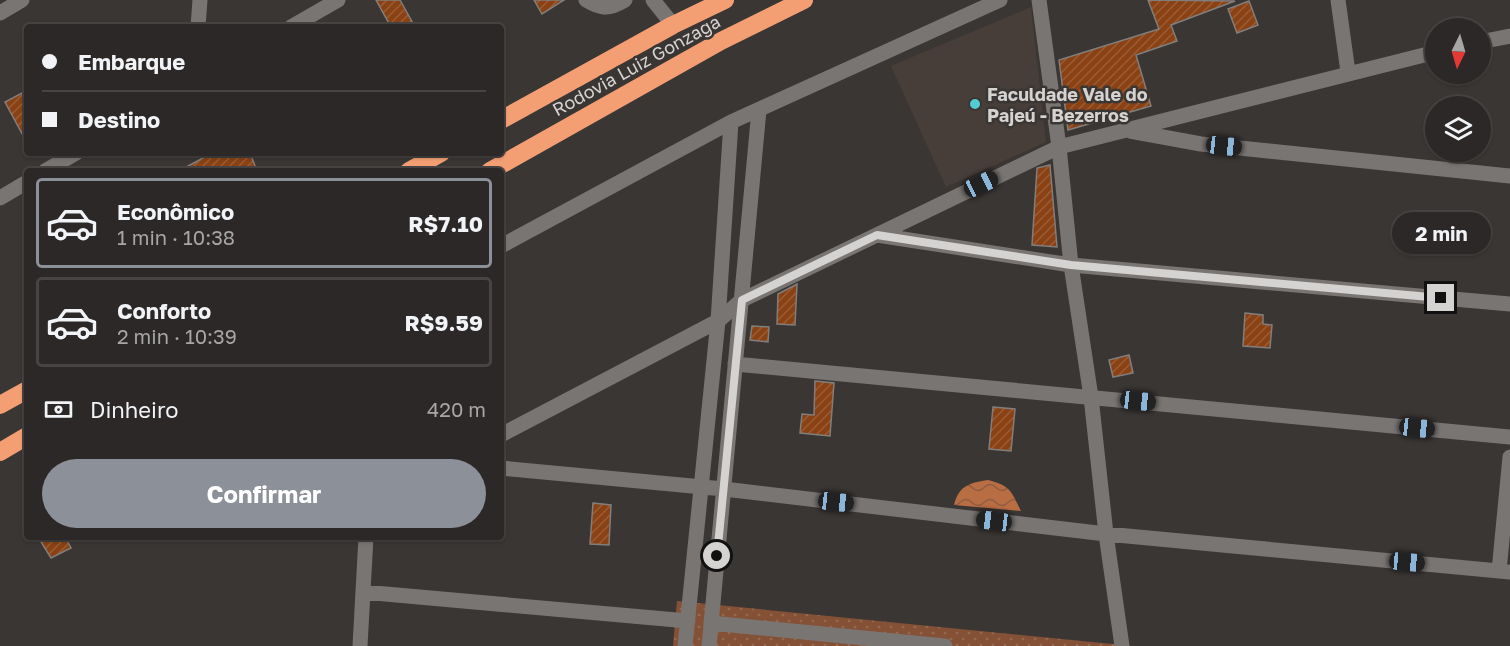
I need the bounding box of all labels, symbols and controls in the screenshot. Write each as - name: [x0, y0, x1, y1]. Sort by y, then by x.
- street label: Rodovia Luiz Gonzaga: [548, 10, 724, 120]
- north arrow: [1425, 18, 1491, 84]
- map controls: [1425, 18, 1491, 162]
- text: Embarque: [78, 48, 185, 75]
- place label: Faculdade Vale do Pajeú - Bezerros: [987, 83, 1148, 126]
- button: layers: [1425, 96, 1491, 162]
- marker: Faculdade Vale do Pajeú - Bezerros: [968, 97, 982, 111]
- text: Destino: [78, 106, 160, 133]
- car: [1205, 135, 1243, 157]
- car: [961, 168, 1001, 200]
- icon: car: [45, 196, 99, 250]
- text: Econômico: [117, 198, 234, 225]
- text: R$7.10: [408, 210, 483, 237]
- callout: 2 min: [1392, 211, 1490, 253]
- text: 2 min: [1415, 221, 1468, 245]
- text: 1 min · 10:38: [117, 225, 235, 249]
- route end: [1427, 284, 1454, 311]
- icon: car: [45, 295, 99, 349]
- text: Conforto: [117, 297, 211, 324]
- text: R$9.59: [405, 309, 483, 336]
- text: 2 min · 10:39: [117, 324, 237, 348]
- car: [1119, 390, 1157, 412]
- icon: cash: [42, 393, 75, 426]
- text: Dinheiro: [90, 396, 179, 423]
- text: 420 m: [427, 397, 486, 421]
- car: [1398, 417, 1436, 439]
- button: Confirmar: [42, 459, 486, 528]
- car: [817, 491, 855, 513]
- car: [975, 510, 1013, 532]
- route start: [703, 542, 730, 569]
- car: [1388, 551, 1426, 573]

